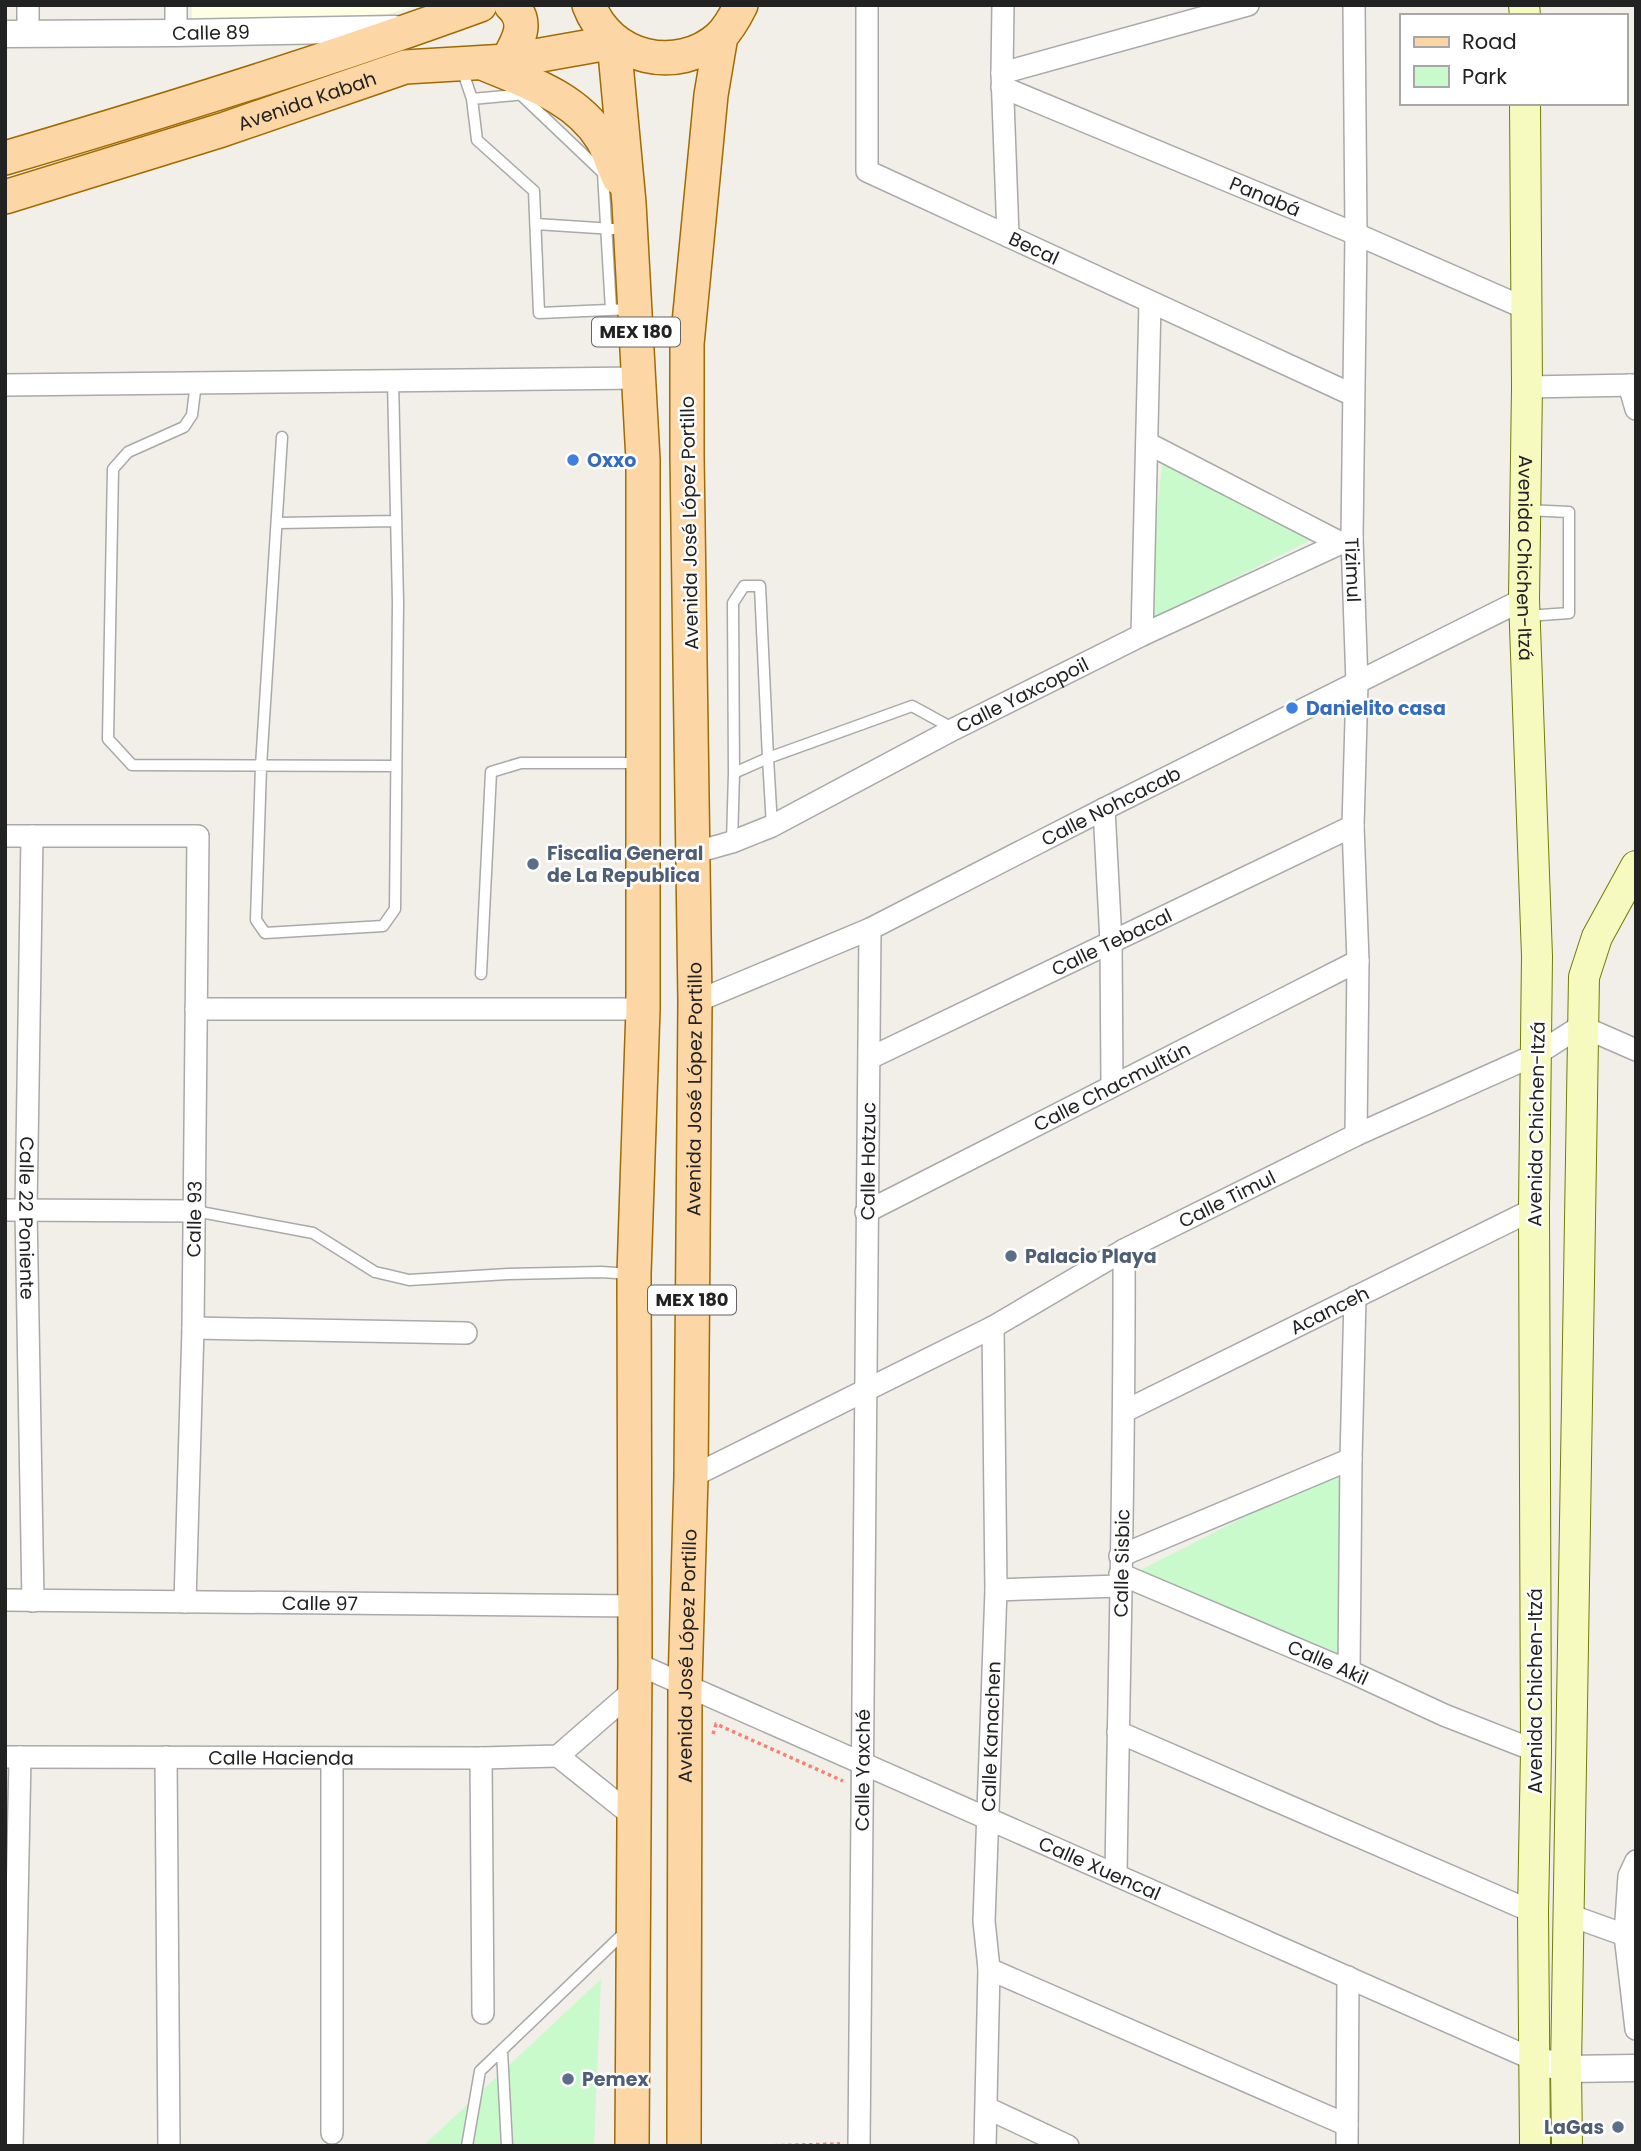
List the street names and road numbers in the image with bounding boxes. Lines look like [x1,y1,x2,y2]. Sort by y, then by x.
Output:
street label: Calle 89 [172,19,250,47]
street label: Avenida Kabah [234,65,380,138]
street label: Panabá [1225,170,1305,224]
street label: Becal [1004,225,1063,272]
road number: MEX 180 [592,318,680,346]
street label: Avenida José López Portillo [674,396,705,650]
street label: Avenida Chichen-Itzá [1510,455,1539,661]
street label: Tizimul [1338,537,1367,603]
street label: Calle Yaxcopoil [951,651,1093,740]
street label: Calle Nohcacab [1037,760,1186,853]
street label: Calle Tebacal [1047,902,1177,983]
street label: Avenida José López Portillo [680,962,709,1216]
street label: Avenida Chichen-Itzá [1521,1021,1552,1227]
street label: Calle Chacmultún [1029,1036,1195,1138]
street label: Calle Hotzuc [854,1102,882,1220]
street label: Calle 22 Poniente [12,1136,41,1300]
street label: Calle Timul [1174,1164,1280,1235]
street label: Calle 93 [180,1180,209,1258]
street label: Acanceh [1286,1280,1374,1341]
road number: MEX 180 [648,1286,736,1315]
street label: Calle Sisbic [1108,1509,1136,1618]
street label: Avenida José López Portillo [672,1529,703,1783]
street label: Avenida Chichen-Itzá [1522,1588,1549,1794]
street label: Calle 97 [282,1590,358,1617]
street label: Calle Akil [1283,1633,1373,1692]
street label: Calle Kanachen [975,1661,1007,1812]
street label: Calle Yaxché [849,1709,877,1831]
street label: Calle Hacienda [208,1744,354,1772]
street label: Calle Xuencal [1034,1830,1165,1907]

